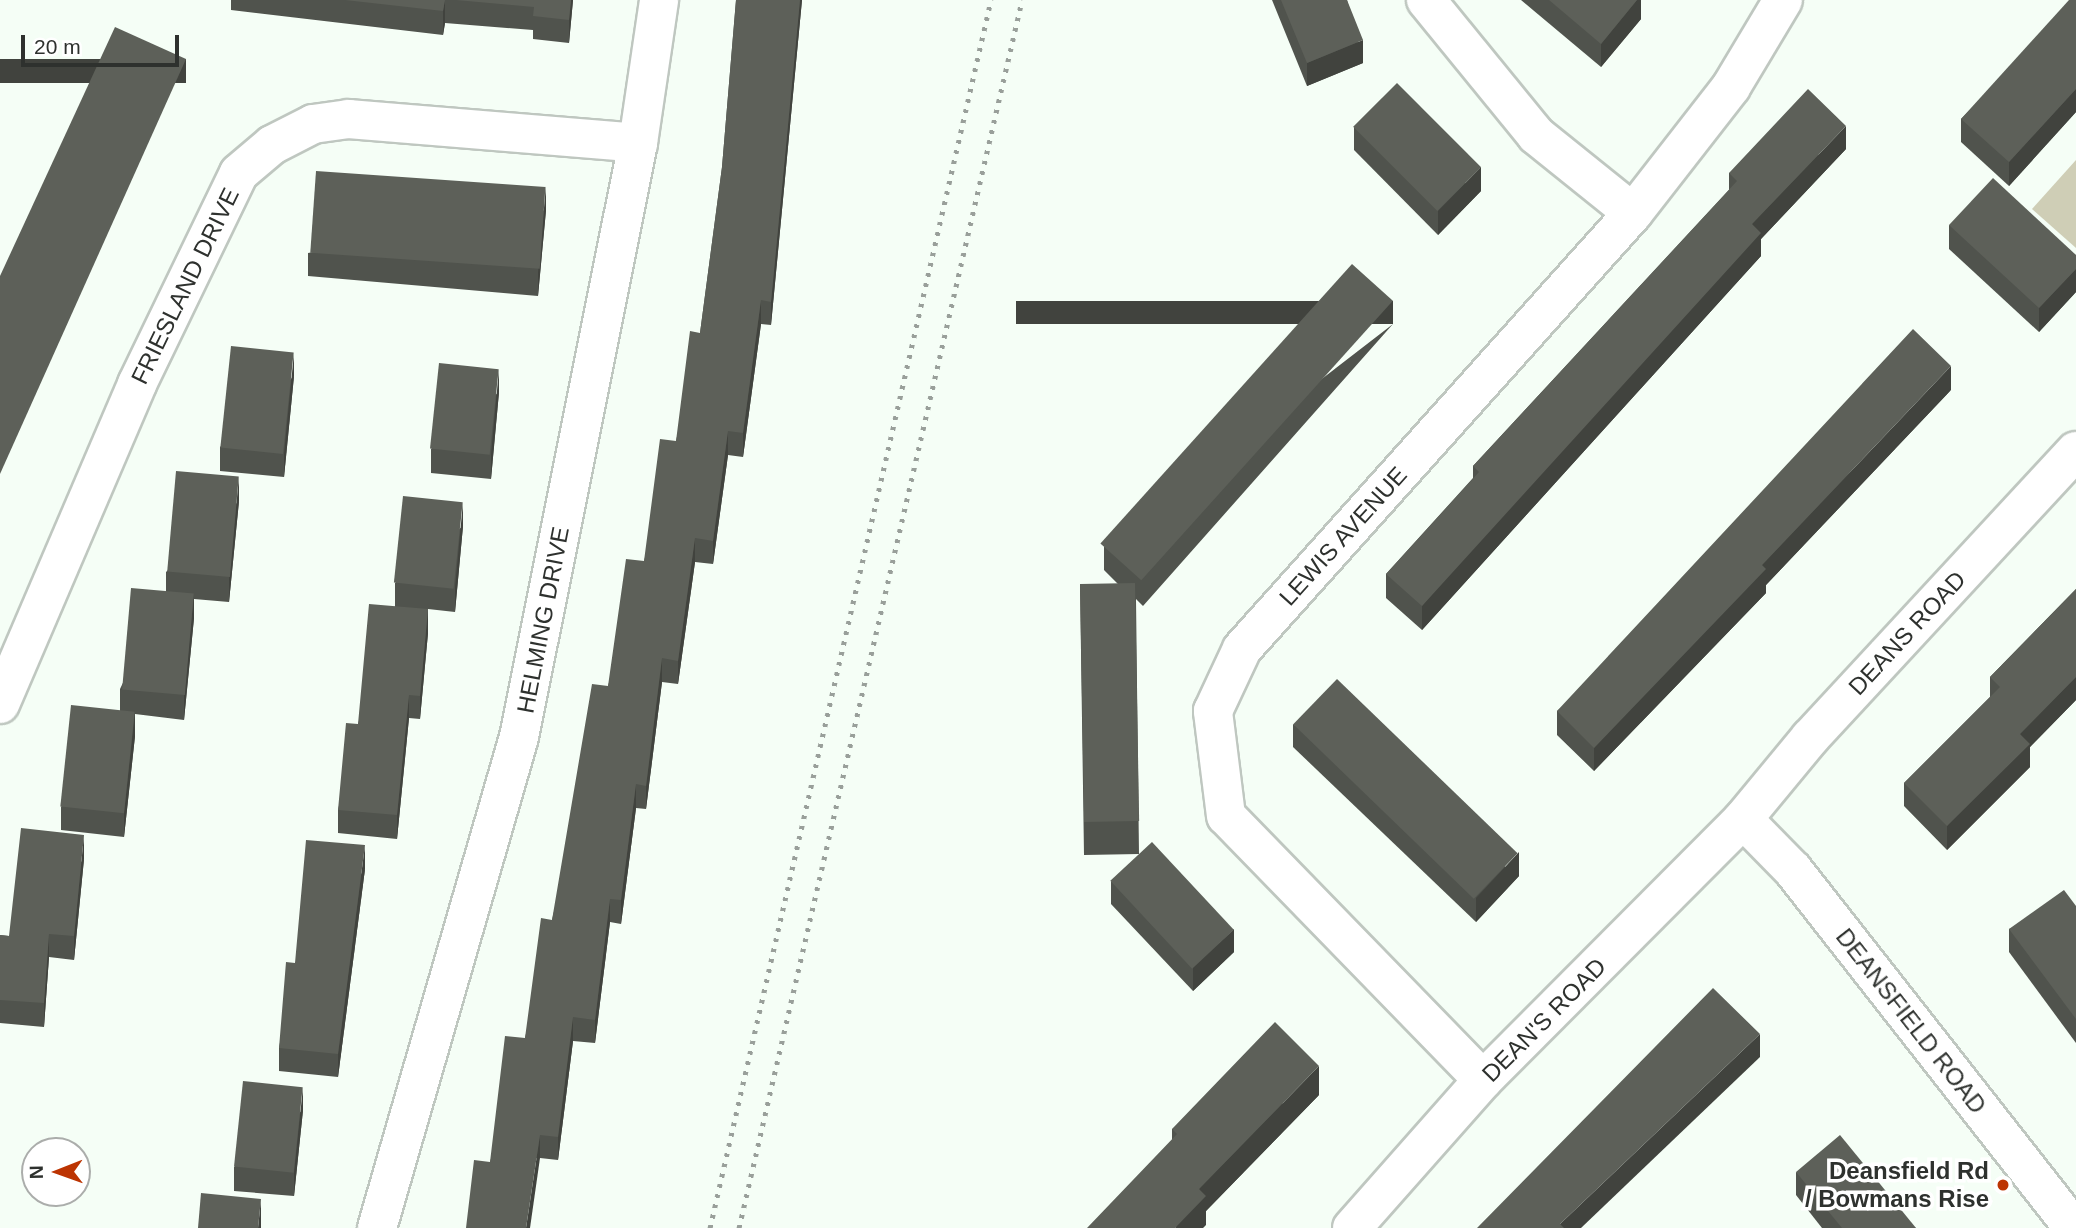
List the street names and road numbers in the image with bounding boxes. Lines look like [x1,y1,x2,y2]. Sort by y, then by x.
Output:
street label: FRIESLAND DRIVE [125,183,245,389]
street label: LEWIS AVENUE [1273,460,1413,612]
street label: HELMING DRIVE [511,524,575,716]
street label: DEANS ROAD [1842,565,1972,701]
street label: DEANSFIELD ROAD [1830,923,1992,1119]
street label: DEAN'S ROAD [1476,952,1612,1088]

